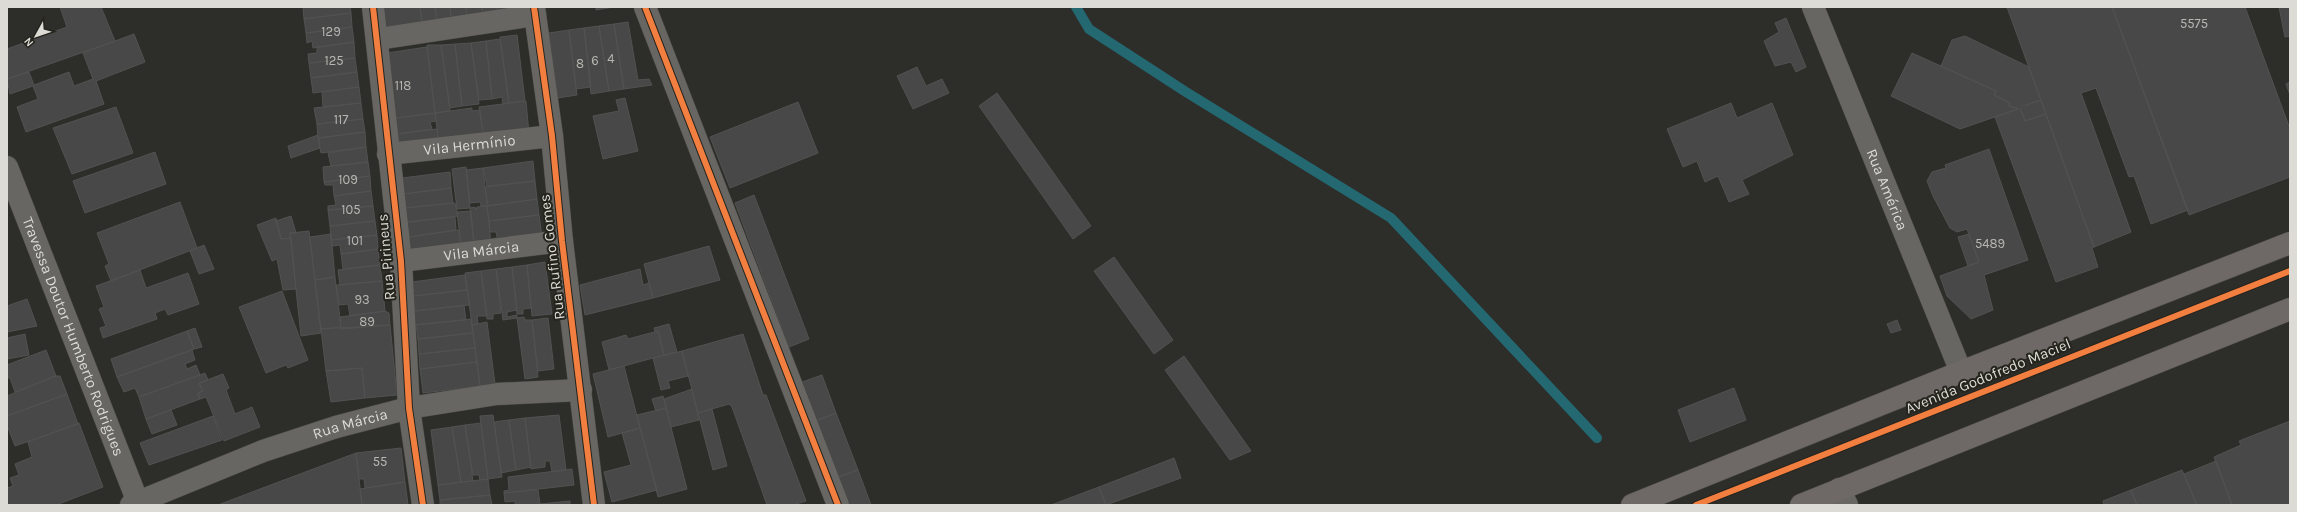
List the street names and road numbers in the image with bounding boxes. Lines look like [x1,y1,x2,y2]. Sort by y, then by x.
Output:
street label: Vila Hermínio [423,131,516,159]
street label: Rua América [1862,146,1912,233]
street label: Rua Rufino Gomes [535,193,569,321]
street label: Rua Pirineus [373,213,399,301]
street label: Travessa Doutor Humberto Rodrigues [18,214,128,459]
street label: Vila Márcia [443,237,520,265]
street label: Avenida Godofredo Maciel [1903,335,2073,417]
street label: Rua Márcia [310,405,390,443]

